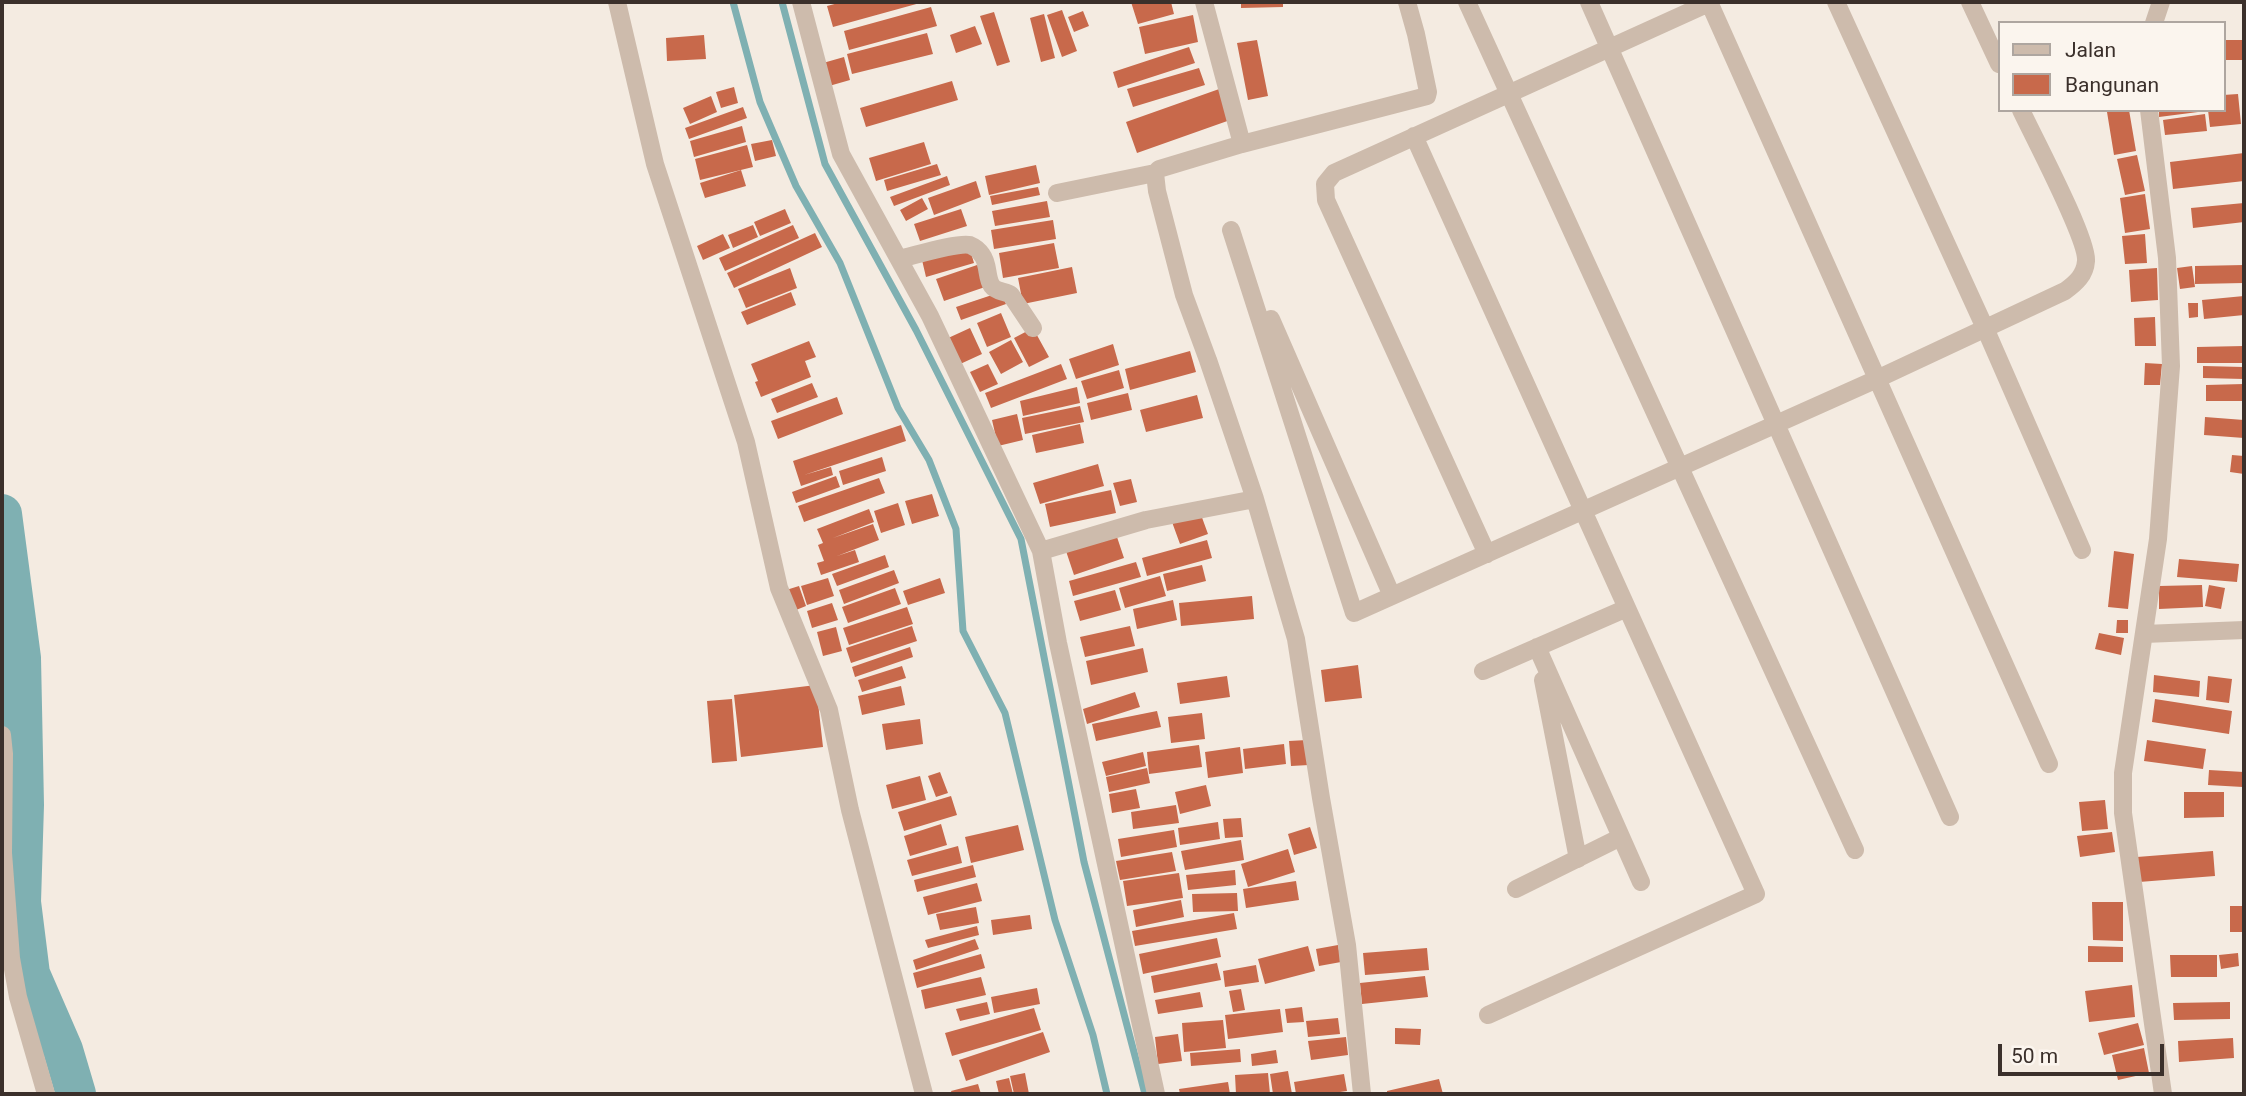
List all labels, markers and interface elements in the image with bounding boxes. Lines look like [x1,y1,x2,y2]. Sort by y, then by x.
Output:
legend [1997,21,2225,112]
text: Jalan [2065,38,2116,62]
text: Bangunan [2065,73,2159,97]
scale bar [2001,1030,2167,1074]
text: 50 m [2011,1044,2058,1068]

